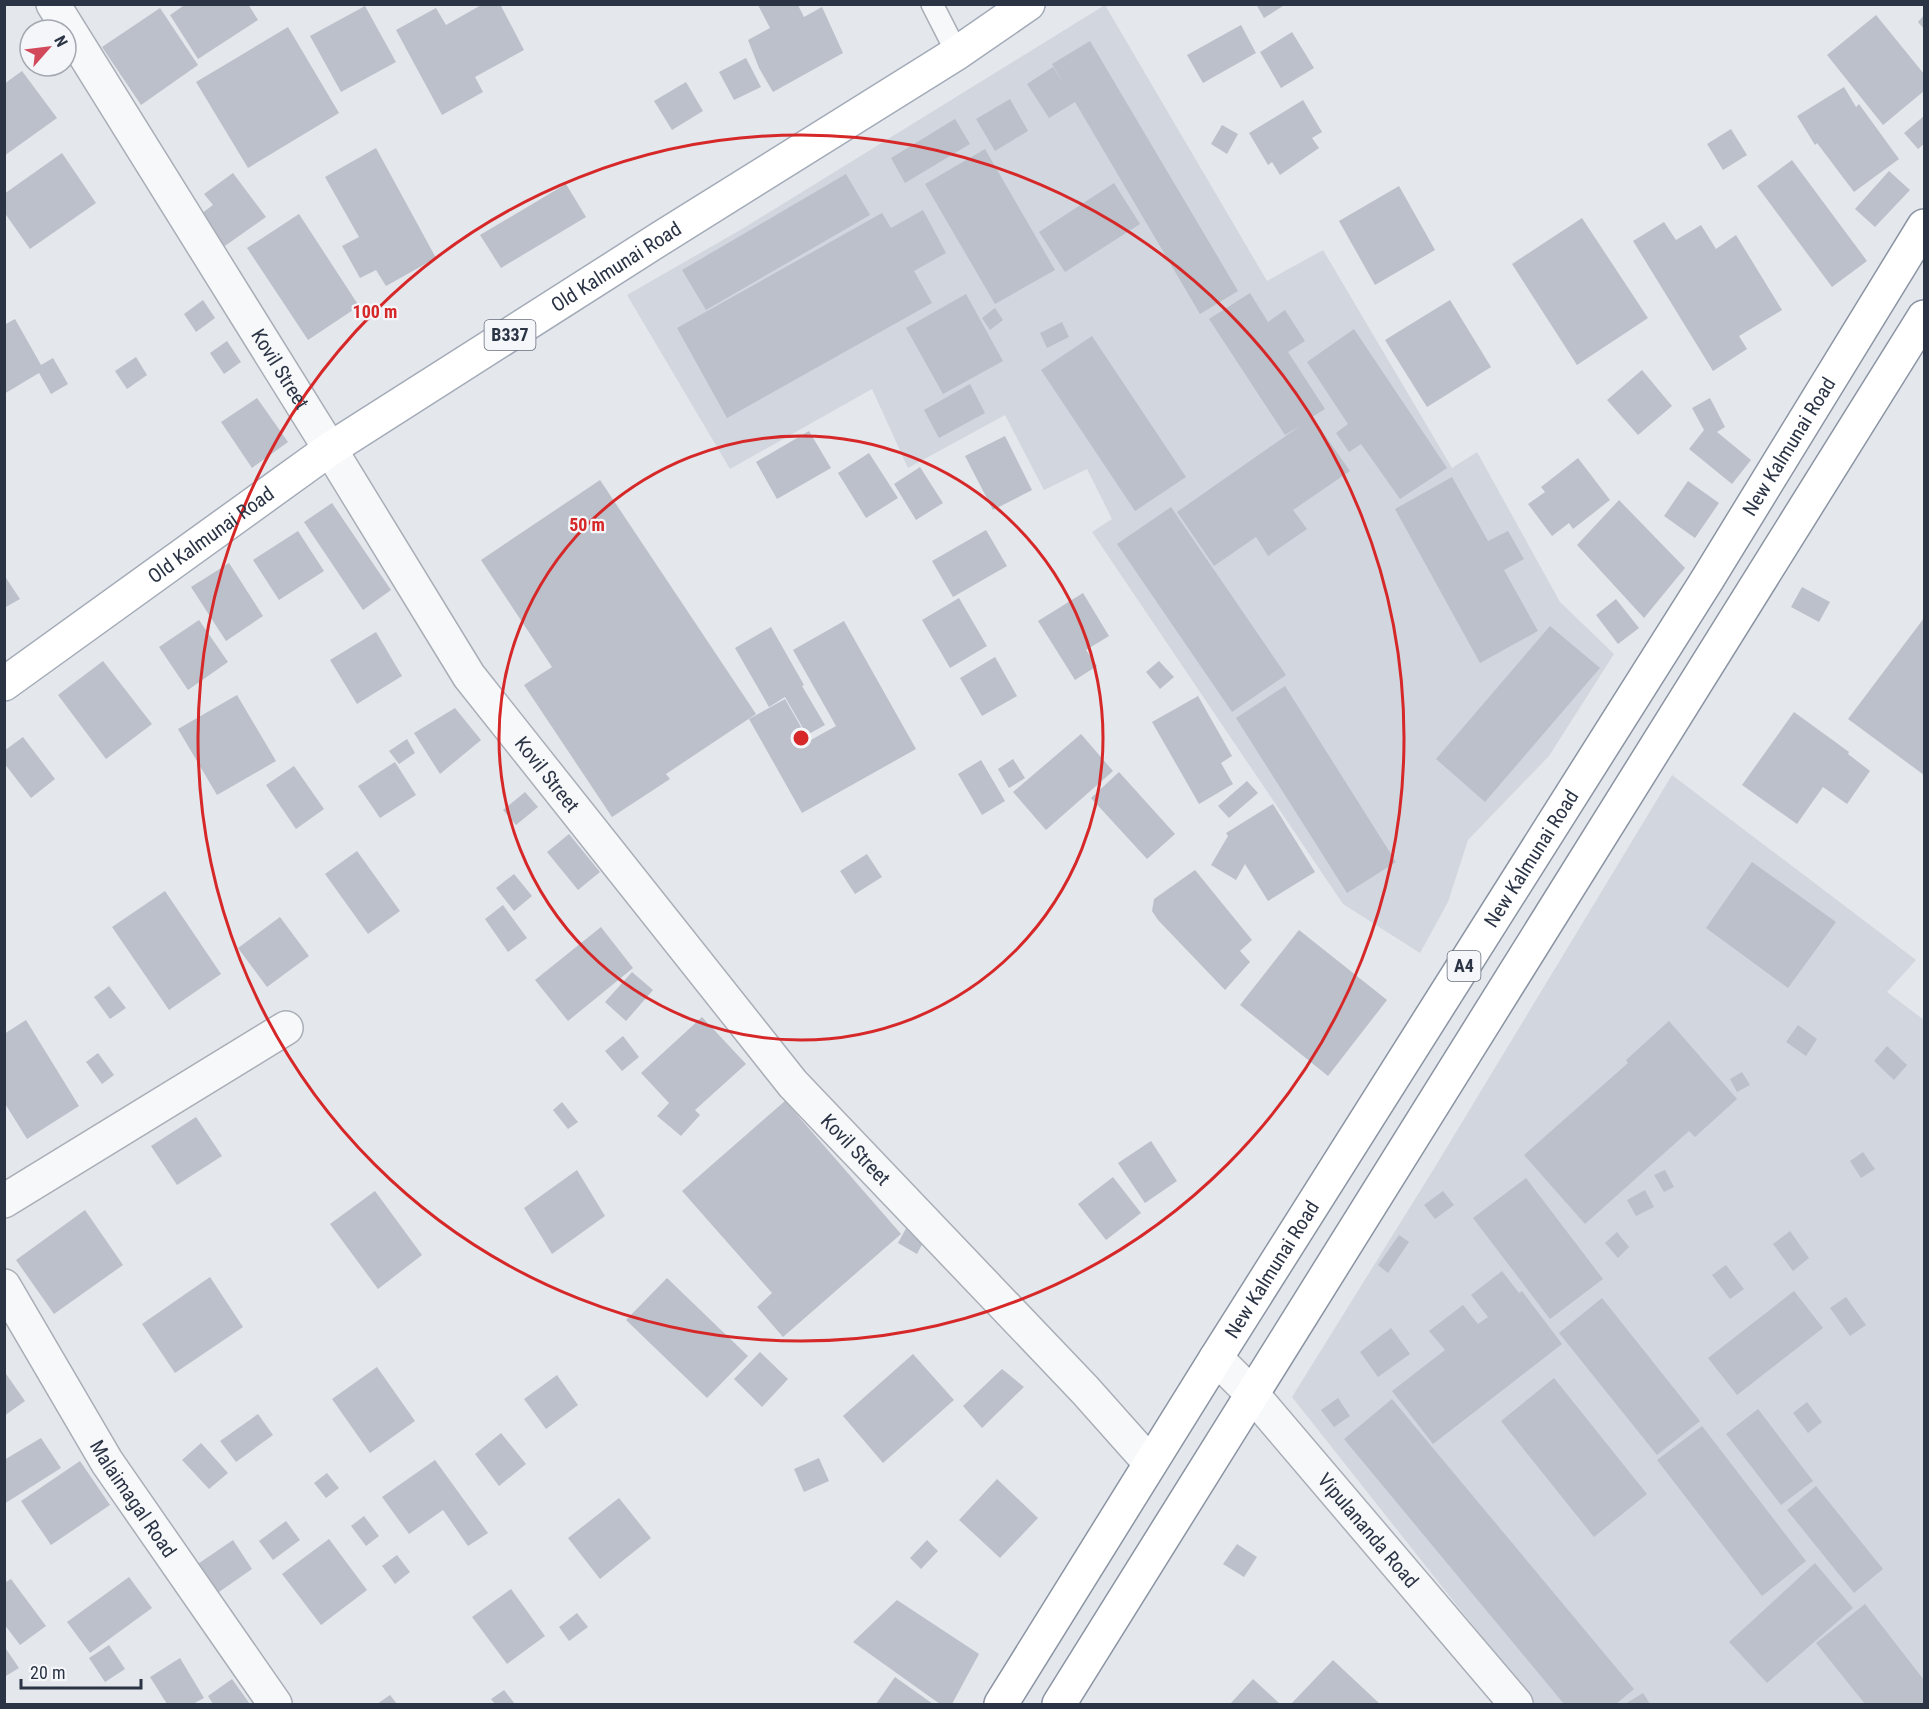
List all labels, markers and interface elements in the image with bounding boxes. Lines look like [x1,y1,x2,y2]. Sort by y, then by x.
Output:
north arrow [18,18,78,78]
text: N [50,32,71,50]
street label: Old Kalmunai Road [546,216,686,317]
text: 100 m [353,301,397,322]
road number: B337 [484,320,536,350]
street label: Kovil Street [246,325,314,414]
street label: New Kalmunai Road [1737,373,1840,520]
street label: Old Kalmunai Road [143,481,279,588]
text: 50 m [569,514,605,535]
centre of rings [791,728,811,748]
street label: Kovil Street [510,732,585,817]
street label: New Kalmunai Road [1479,785,1584,932]
road number: A4 [1448,951,1480,981]
street label: Kovil Street [816,1109,895,1190]
street label: New Kalmunai Road [1220,1196,1324,1343]
street label: Malaimagal Road [85,1436,182,1562]
street label: Vipulananda Road [1313,1468,1424,1592]
scale bar [21,1652,141,1690]
text: 20 m [30,1662,65,1683]

